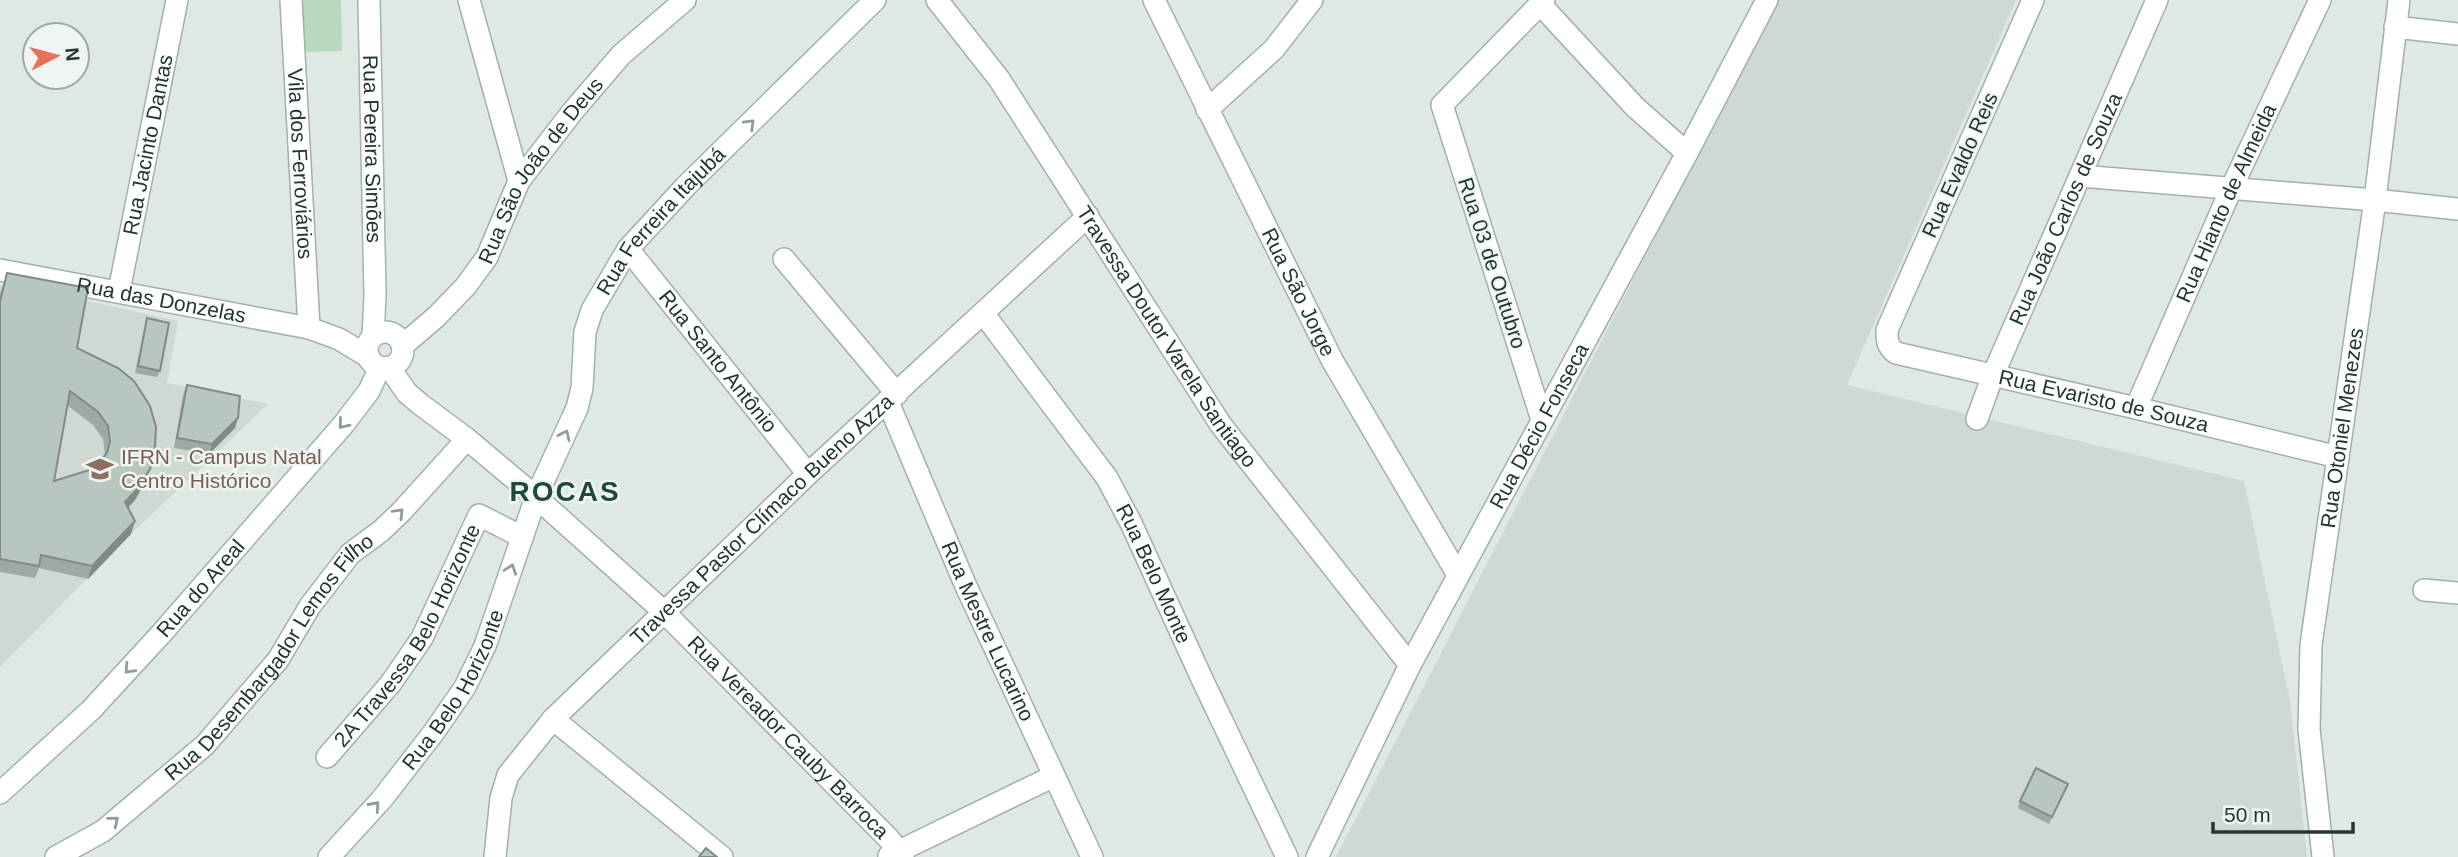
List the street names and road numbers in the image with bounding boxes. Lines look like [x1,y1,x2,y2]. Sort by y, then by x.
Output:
street label: Rua Jacinto Dantas [118,53,177,237]
street label: Rua Pereira Simões [359,55,386,243]
street label: Vila dos Ferroviários [284,68,317,260]
street label: Rua São João de Deus [474,73,607,267]
street label: Rua Evaldo Reis [1917,89,2002,241]
street label: Rua João Carlos de Souza [2004,89,2126,328]
street label: Rua Hianto de Almeida [2171,100,2281,305]
street label: Rua Ferreira Itajubá [592,142,730,299]
street label: Rua 03 de Outubro [1454,174,1531,351]
street label: Travessa Doutor Varela Santiago [1073,202,1262,472]
street label: Rua São Jorge [1258,224,1340,360]
street label: Rua das Donzelas [75,273,248,327]
street label: Rua Santo Antônio [655,286,782,437]
street label: Rua Otoniel Menezes [2316,326,2367,530]
street label: Rua Décio Fonseca [1485,339,1593,512]
street label: Rua Evaristo de Souza [1997,365,2211,436]
street label: Travessa Pastor Clímaco Bueno Azza [626,389,898,649]
street label: Rua Belo Monte [1112,500,1196,647]
street label: 2A Travessa Belo Horizonte [329,520,484,751]
street label: Rua Desembargador Lemos Filho [160,529,378,785]
street label: Rua do Areal [152,535,249,641]
street label: Rua Mestre Lucarino [937,538,1039,725]
street label: Rua Belo Horizonte [397,607,508,774]
street label: Rua Vereador Cauby Barroca [683,631,894,843]

